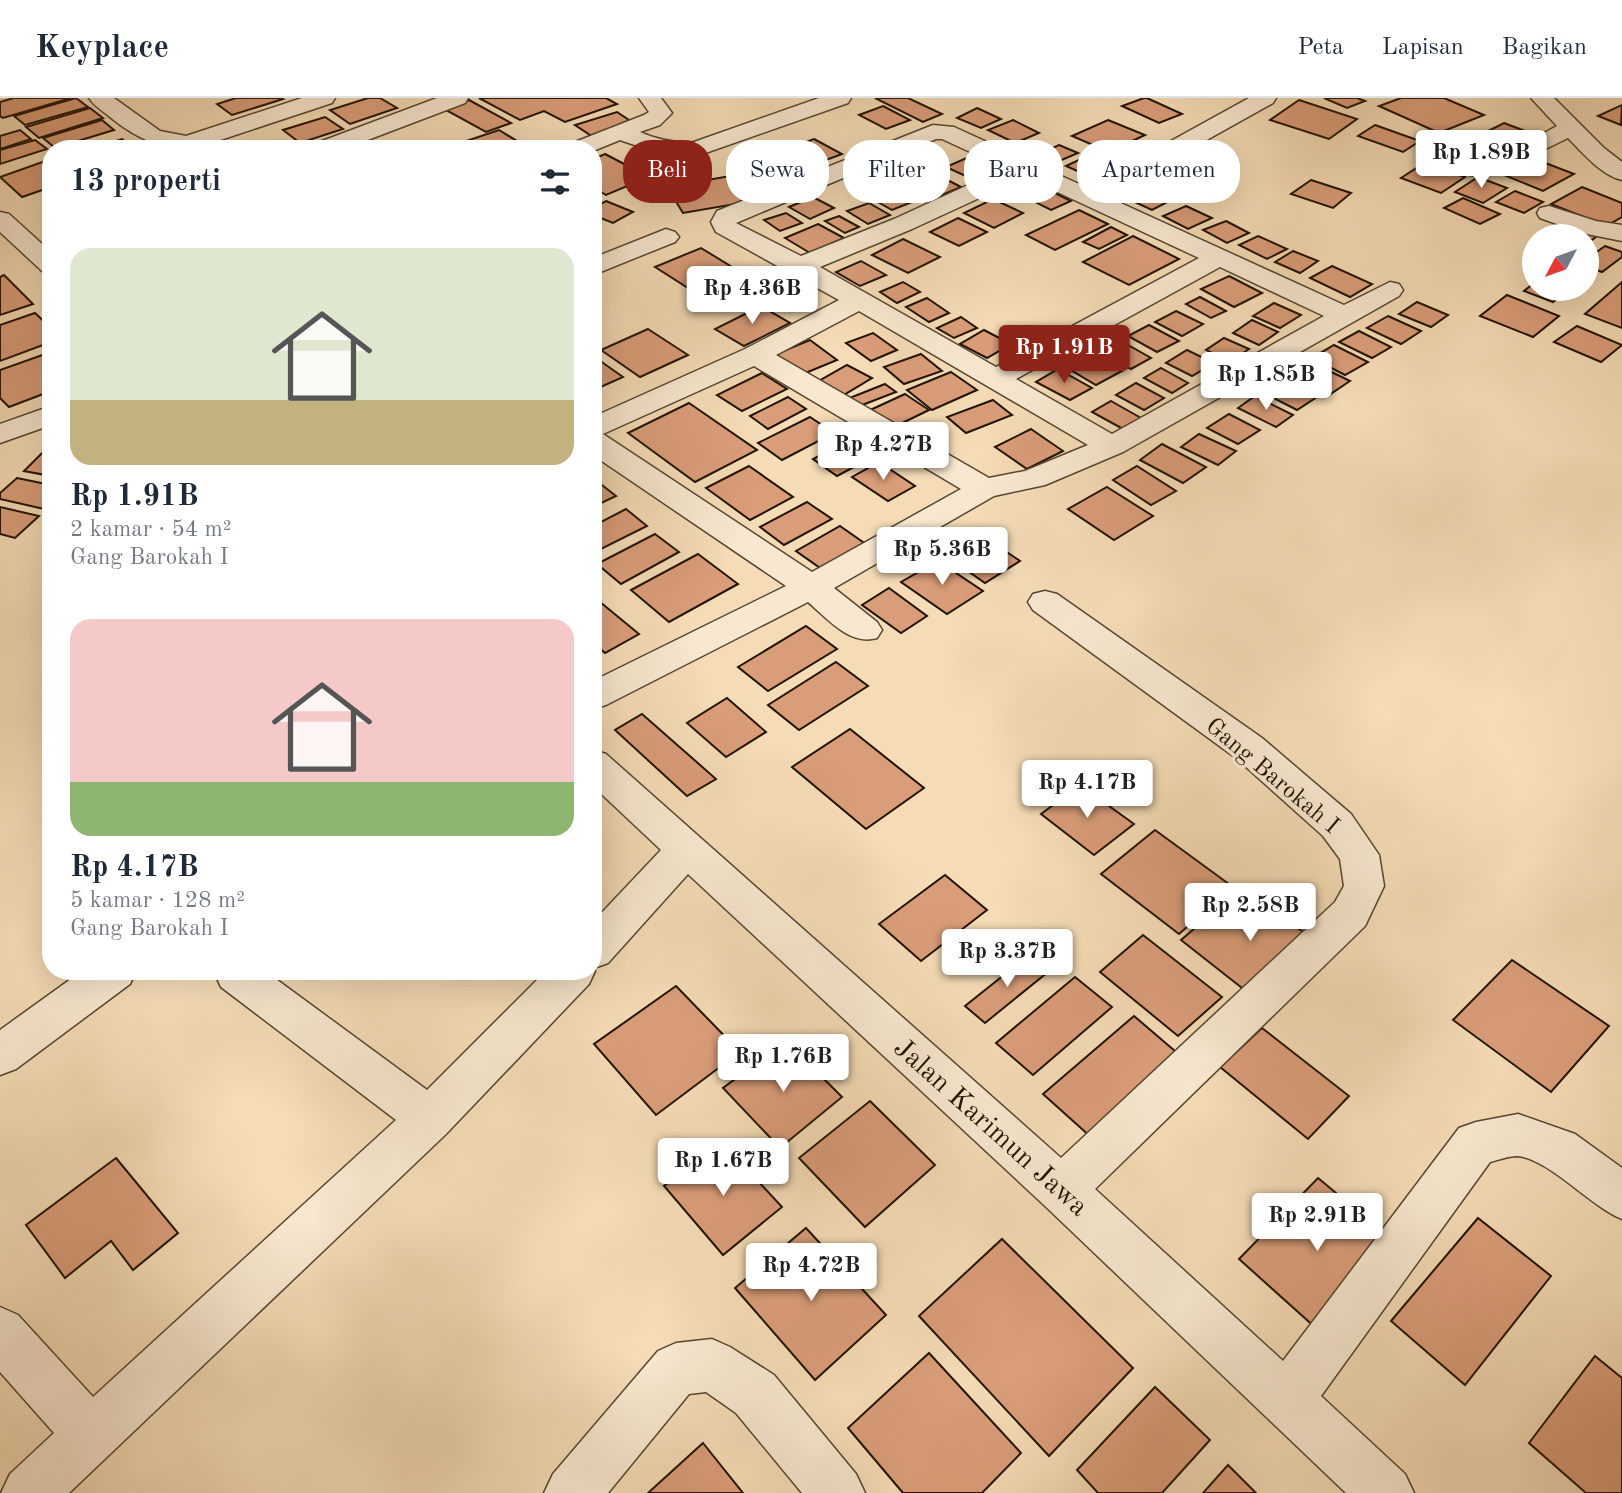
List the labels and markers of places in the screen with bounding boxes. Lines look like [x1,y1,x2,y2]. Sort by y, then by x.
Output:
pin: Rp 1.89B [1409,130,1553,190]
pin: Rp 4.36B [680,266,824,326]
pin: Rp 1.91B [992,326,1136,385]
pin: Rp 1.85B [1194,352,1338,412]
pin: Rp 4.27B [811,422,955,482]
pin: Rp 5.36B [870,528,1014,587]
pin: Rp 4.17B [1015,760,1159,820]
pin: Rp 2.58B [1178,884,1322,943]
pin: Rp 3.37B [935,930,1079,989]
pin: Rp 1.76B [711,1034,855,1094]
pin: Rp 1.67B [651,1138,795,1198]
pin: Rp 2.91B [1245,1194,1389,1253]
pin: Rp 4.72B [739,1244,883,1303]

